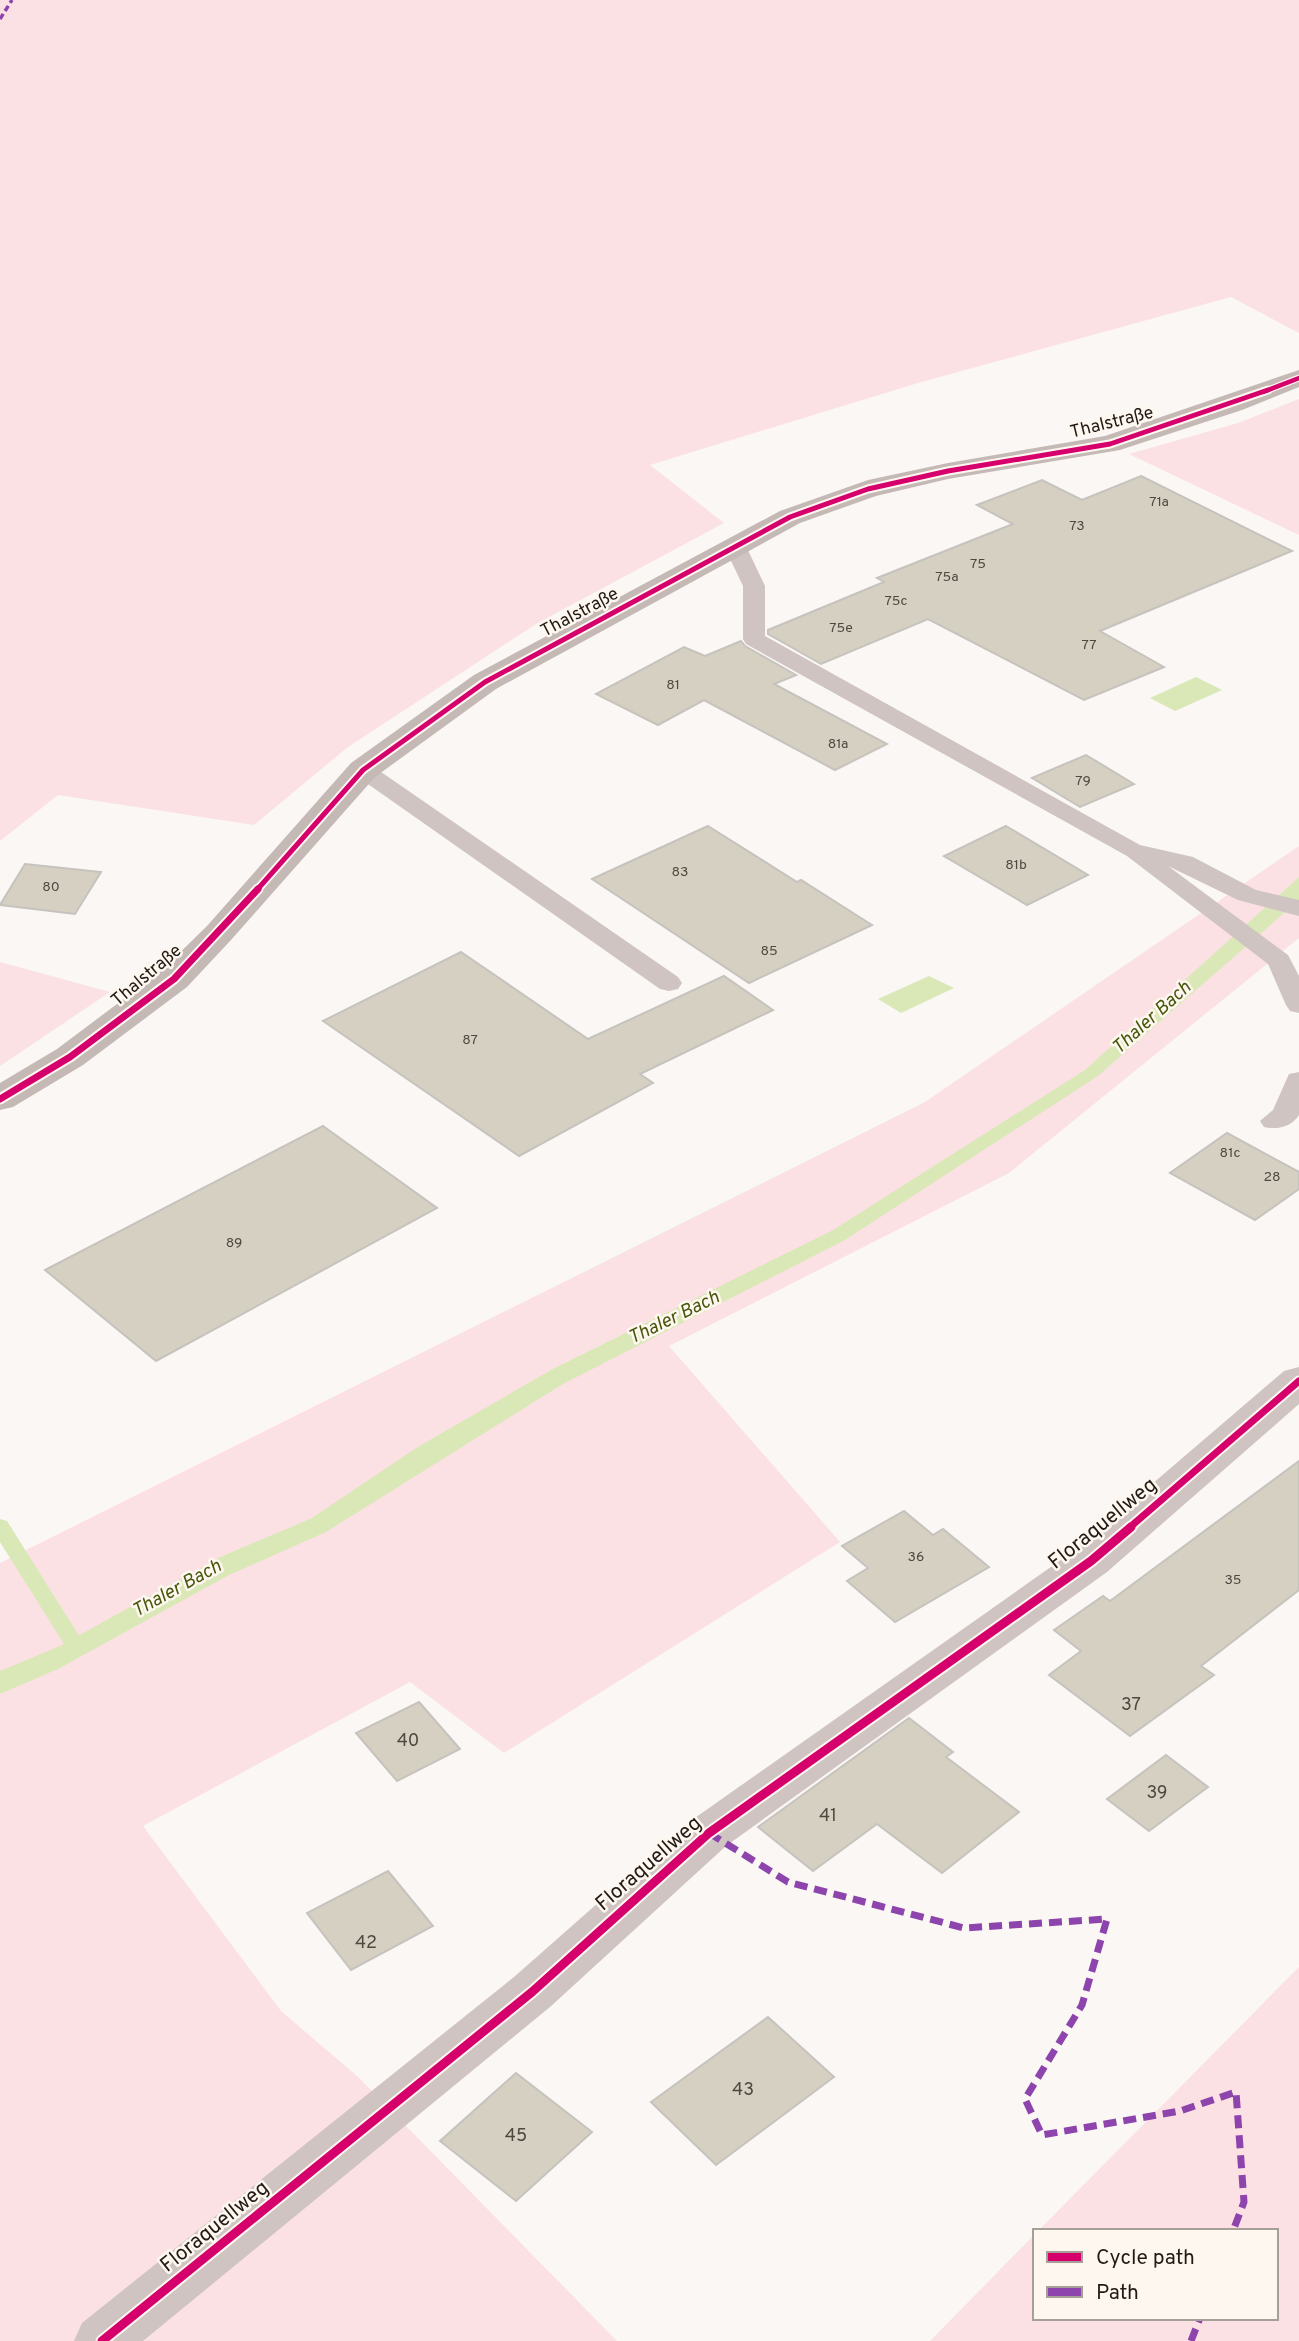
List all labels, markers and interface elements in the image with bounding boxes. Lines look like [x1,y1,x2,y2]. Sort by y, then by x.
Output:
street label: Thalstraße [1068,402,1156,444]
house number: 71a [1149,494,1169,511]
house number: 73 [1069,518,1085,535]
house number: 75 [970,556,986,573]
house number: 75a [935,569,959,586]
street label: Thalstraße [537,583,623,643]
house number: 75c [884,593,908,610]
house number: 75e [829,620,853,637]
house number: 77 [1081,637,1097,654]
house number: 81 [666,677,680,694]
house number: 81a [828,736,848,753]
house number: 79 [1075,773,1091,790]
house number: 81b [1005,857,1027,874]
house number: 83 [672,864,688,881]
house number: 80 [42,879,60,896]
street label: Thalstraße [107,940,187,1012]
house number: 85 [760,943,778,960]
water label: Thaler Bach [1107,976,1197,1060]
house number: 87 [462,1032,478,1049]
house number: 81c [1220,1145,1240,1162]
house number: 28 [1263,1169,1281,1186]
house number: 89 [226,1235,242,1252]
water label: Thaler Bach [625,1285,724,1350]
street label: Floraquellweg [1043,1472,1163,1576]
house number: 36 [908,1549,924,1566]
water label: Thaler Bach [128,1554,226,1623]
house number: 35 [1224,1572,1242,1589]
house number: 37 [1121,1694,1141,1717]
house number: 40 [397,1730,419,1753]
house number: 39 [1146,1782,1168,1805]
house number: 41 [819,1805,837,1828]
street label: Floraquellweg [590,1810,708,1918]
house number: 42 [355,1932,377,1955]
house number: 43 [732,2079,754,2102]
house number: 45 [505,2125,527,2148]
street label: Floraquellweg [155,2175,275,2279]
legend [1033,2229,1278,2320]
text: Cycle path [1096,2245,1195,2272]
text: Path [1096,2280,1139,2307]

